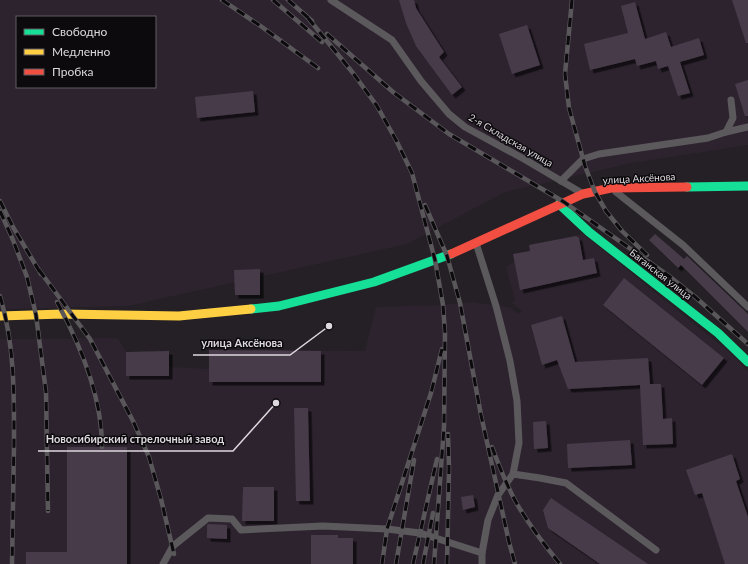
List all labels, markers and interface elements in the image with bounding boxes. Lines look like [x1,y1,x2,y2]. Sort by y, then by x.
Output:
legend [16,16,156,88]
text: Свободно [52,24,108,39]
text: Медленно [52,44,111,59]
text: Пробка [52,64,93,79]
street label: 2-я Складская улица [467,111,555,169]
street label: улица Аксёнова [602,170,676,186]
street label: Баганская улица [628,246,694,302]
callout: улица Аксёнова [193,332,290,355]
text: улица Аксёнова [201,336,283,349]
callout: Новосибирский стрелочный завод [38,428,233,451]
text: Новосибирский стрелочный завод [46,432,224,445]

